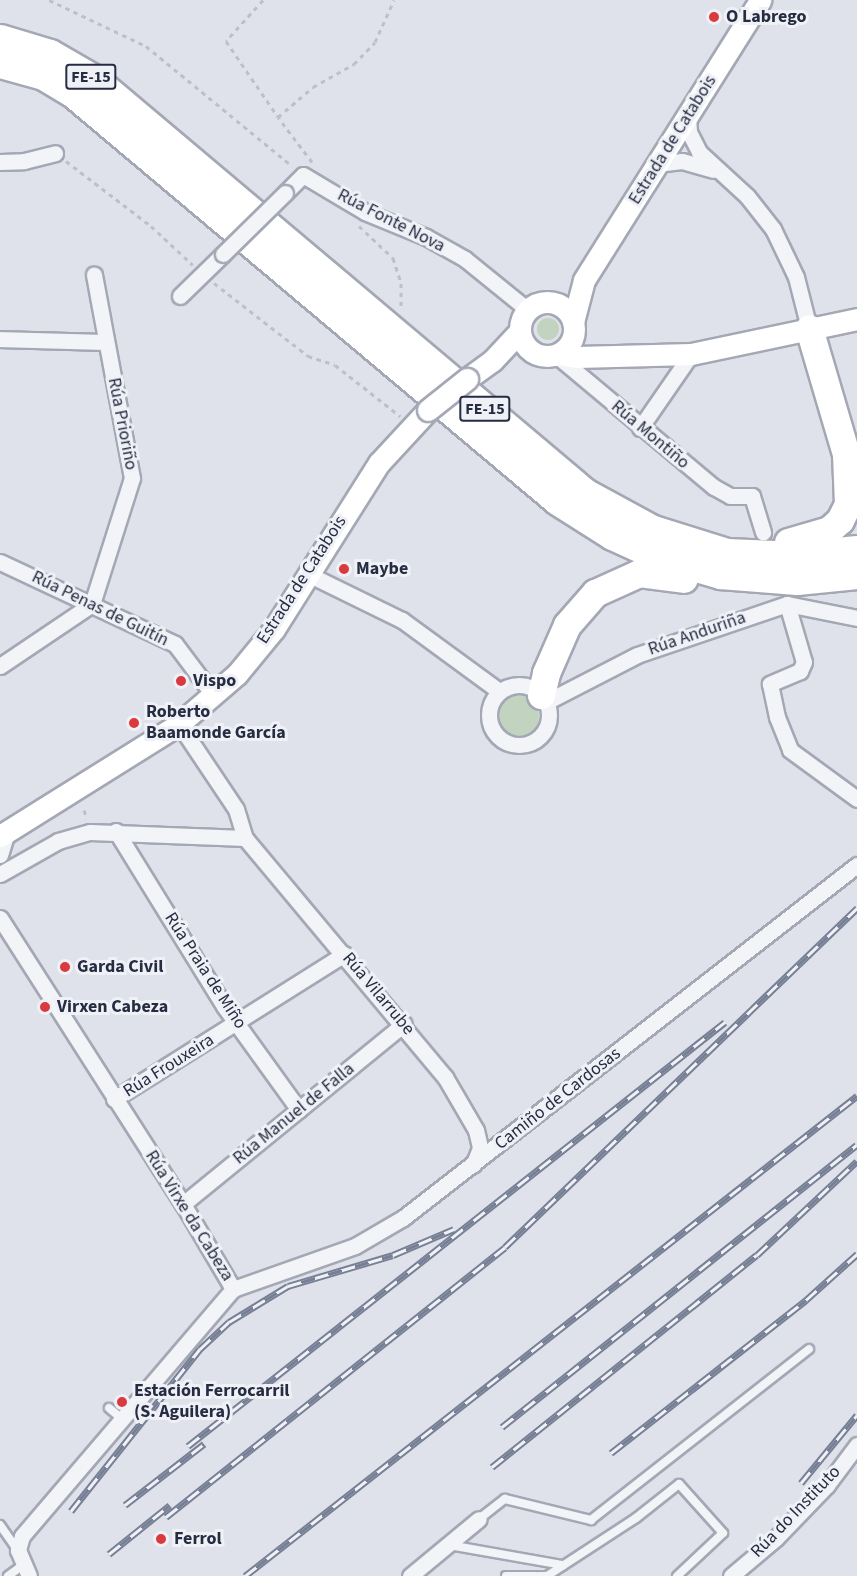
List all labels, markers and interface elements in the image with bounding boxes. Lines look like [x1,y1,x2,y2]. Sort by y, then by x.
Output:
place label: O Labrego [726,6,806,28]
marker: O Labrego [707,10,721,24]
road number: FE-15 [64,64,118,90]
street label: Estrada de Catabois [625,71,721,209]
street label: Rúa Fonte Nova [334,185,448,257]
street label: Rúa Prioriño [102,376,142,472]
road number: FE-15 [458,396,512,422]
street label: Rúa Montiño [606,396,694,474]
street label: Estrada de Catabois [253,512,351,648]
place label: Maybe [356,558,408,580]
marker: Maybe [337,562,351,576]
street label: Rúa Penas de Guitín [28,566,172,652]
street label: Rúa Anduriña [645,607,749,661]
place label: Vispo [193,670,236,692]
marker: Vispo [174,674,188,688]
place label: Roberto Baamonde García [146,702,286,744]
marker: Roberto Baamonde García [127,716,141,730]
street label: Rúa Praia de Miño [159,909,251,1033]
street label: Rúa Vilarrube [337,948,419,1040]
place label: Garda Civil [77,956,163,978]
marker: Garda Civil [58,960,72,974]
place label: Virxen Cabeza [57,996,168,1018]
marker: Virxen Cabeza [38,1000,52,1014]
street label: Rúa Frouxeira [120,1030,218,1102]
street label: Camiño de Cardosas [491,1043,625,1155]
street label: Rúa Manuel de Falla [229,1058,359,1170]
street label: Rúa Virxe da Cabeza [140,1147,238,1285]
place label: Estación Ferrocarril (S. Aguilera) [134,1381,290,1424]
marker: Estación Ferrocarril (S. Aguilera) [115,1395,129,1409]
street label: Rúa do Instituto [747,1461,845,1563]
place label: Ferrol [174,1528,222,1550]
marker: Ferrol [152,1530,170,1548]

